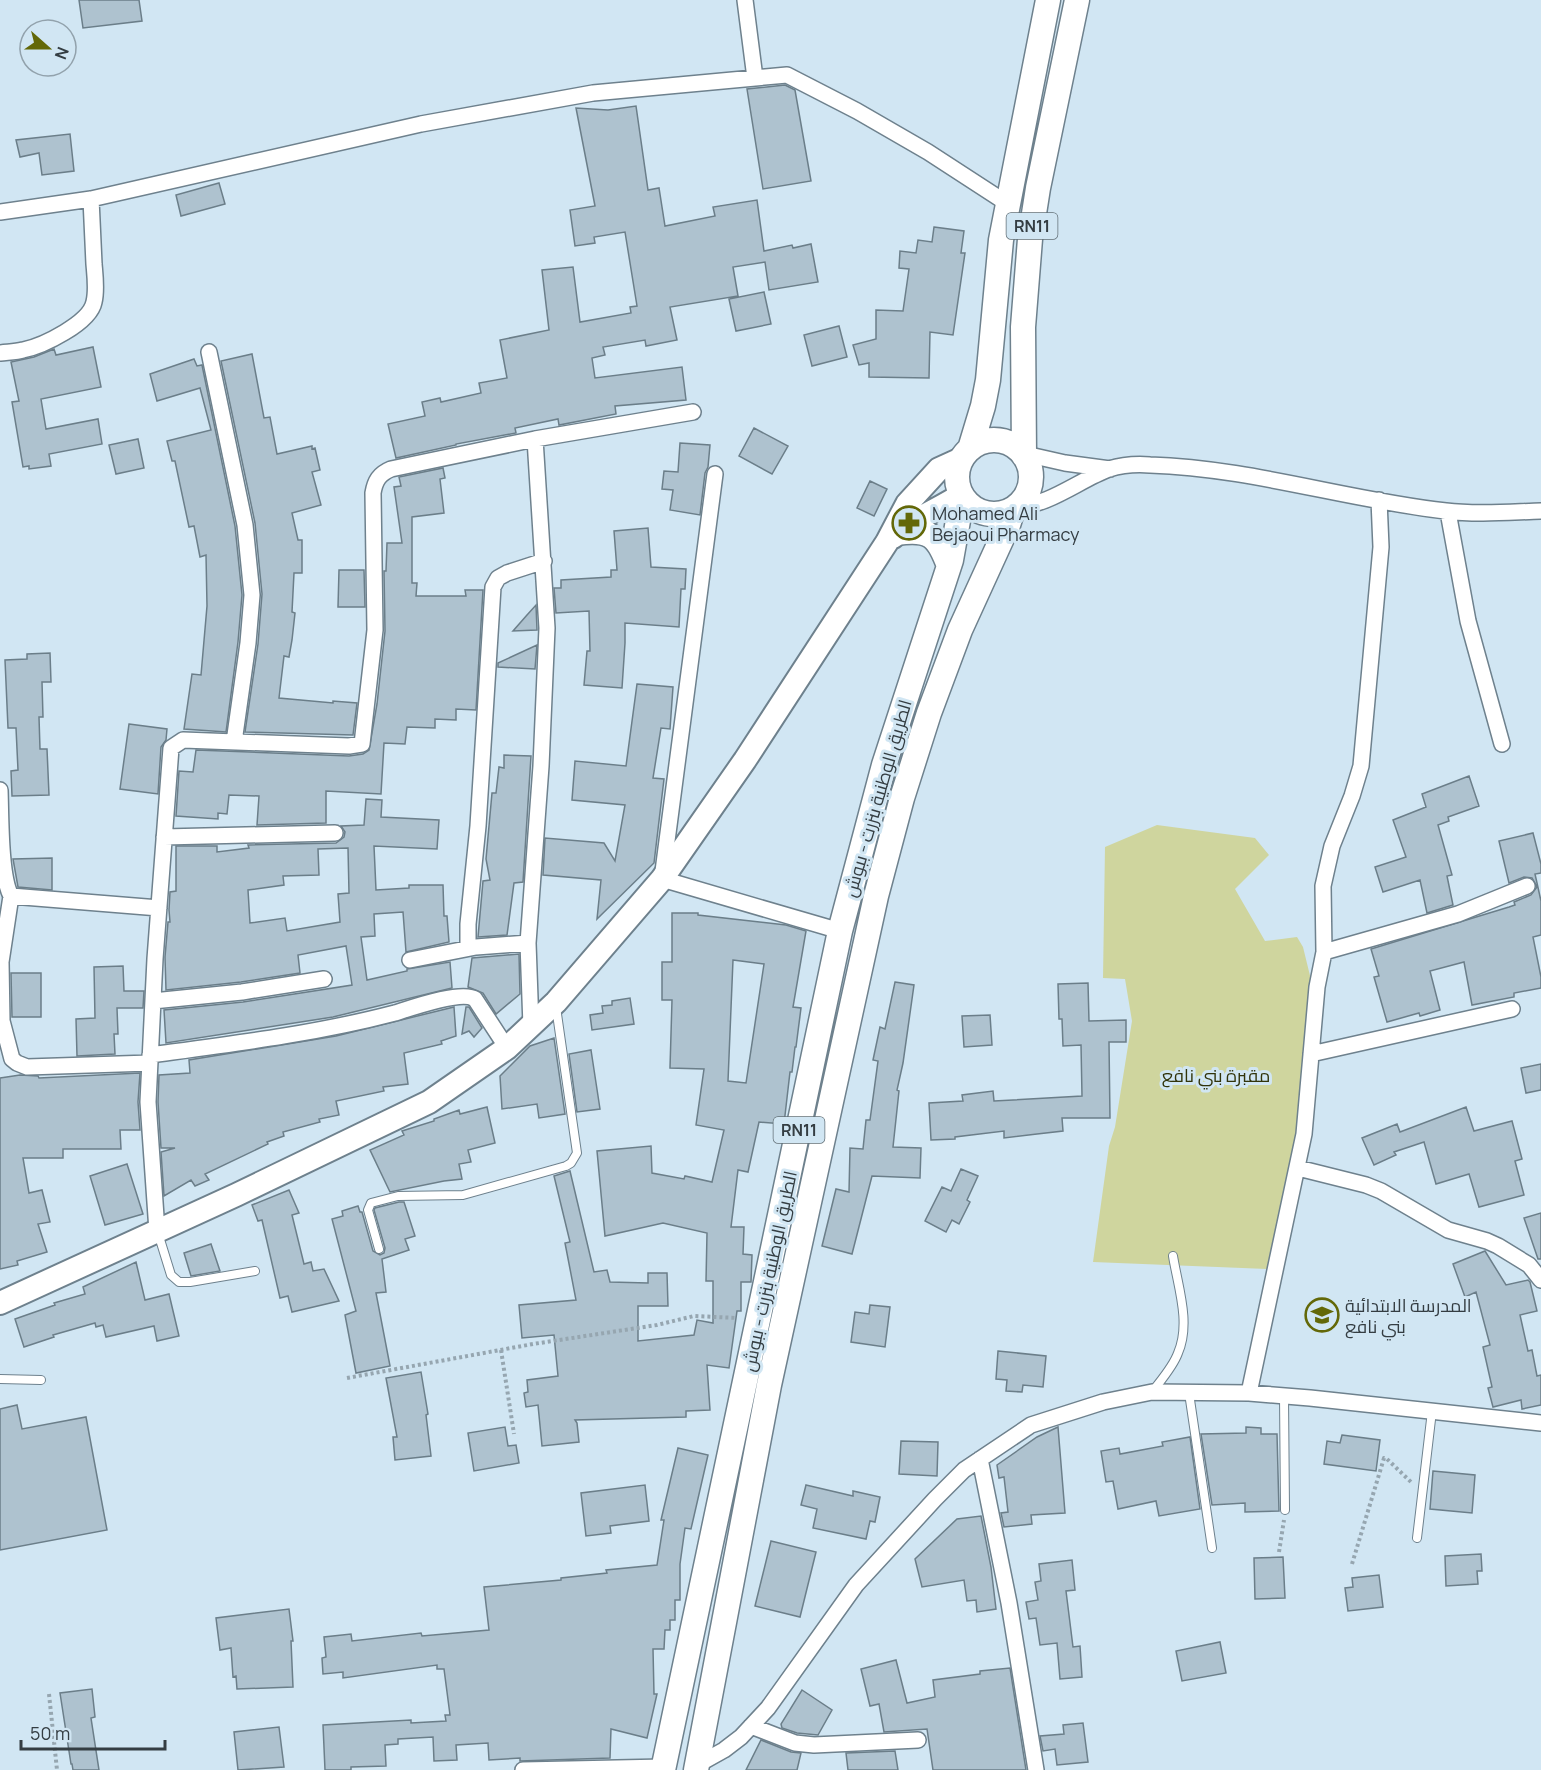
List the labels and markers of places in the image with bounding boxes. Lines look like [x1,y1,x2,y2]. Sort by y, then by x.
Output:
place label: Mohamed Ali Bejaoui Pharmacy [932,501,1080,546]
pharmacy icon: Mohamed Ali Bejaoui Pharmacy [891,505,927,541]
place label: المدرسة الابتدائية بني نافع [1345,1293,1472,1341]
school or university icon: المدرسة الابتدائية بني نافع [1304,1297,1340,1333]

